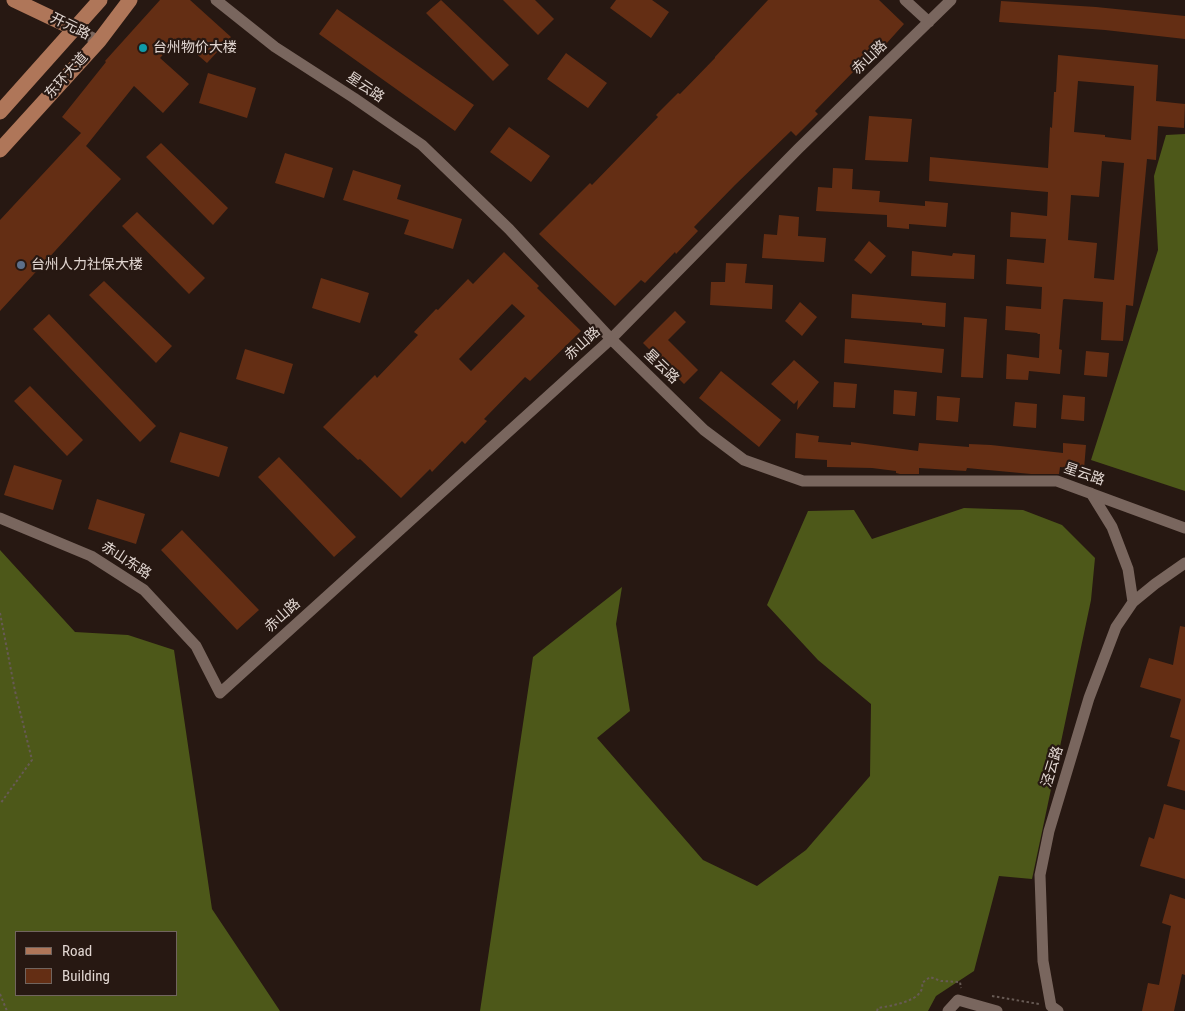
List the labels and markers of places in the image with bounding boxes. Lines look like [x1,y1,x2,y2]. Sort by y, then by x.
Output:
place label: 台州物价大楼 [153,40,237,56]
marker: 台州物价大楼 [137,42,149,54]
place label: 台州人力社保大楼 [31,257,143,273]
marker: 台州人力社保大楼 [15,259,27,271]

